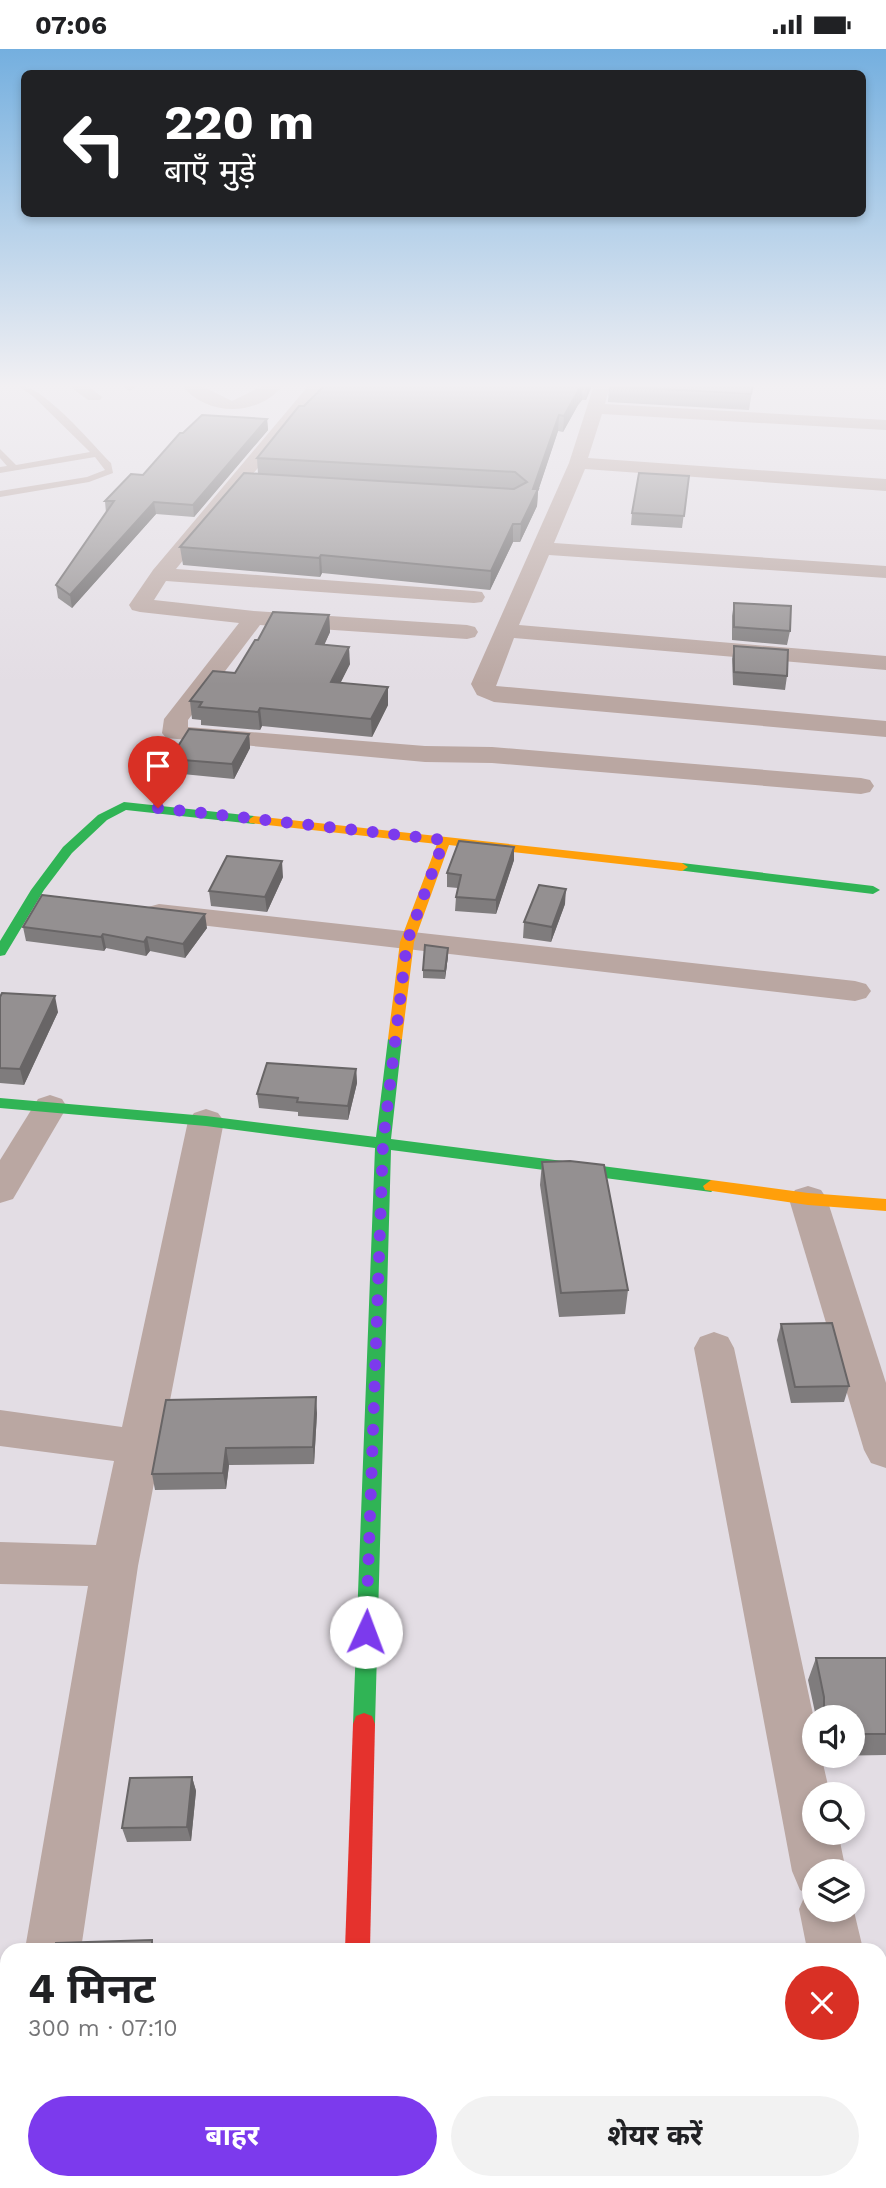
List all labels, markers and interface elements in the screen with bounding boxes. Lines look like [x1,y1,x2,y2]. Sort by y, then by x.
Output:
text: 07:06 [35,10,107,40]
text: 220 m [164,93,314,151]
icon: left [49,98,140,189]
text: बाएँ मुड़ें [164,152,255,190]
pin [128,736,188,808]
icon: arrive [139,747,177,785]
position arrow [329,1595,403,1669]
map controls [802,1705,865,1922]
button: sound [802,1705,865,1768]
button: search [802,1782,865,1845]
button: layers [802,1859,865,1922]
text: 4 मिनट [28,1964,155,2013]
button: close [785,1966,859,2040]
text: 300 m · 07:10 [28,2015,178,2042]
button: बाहर [28,2096,437,2176]
button: शेयर करें [451,2096,859,2176]

